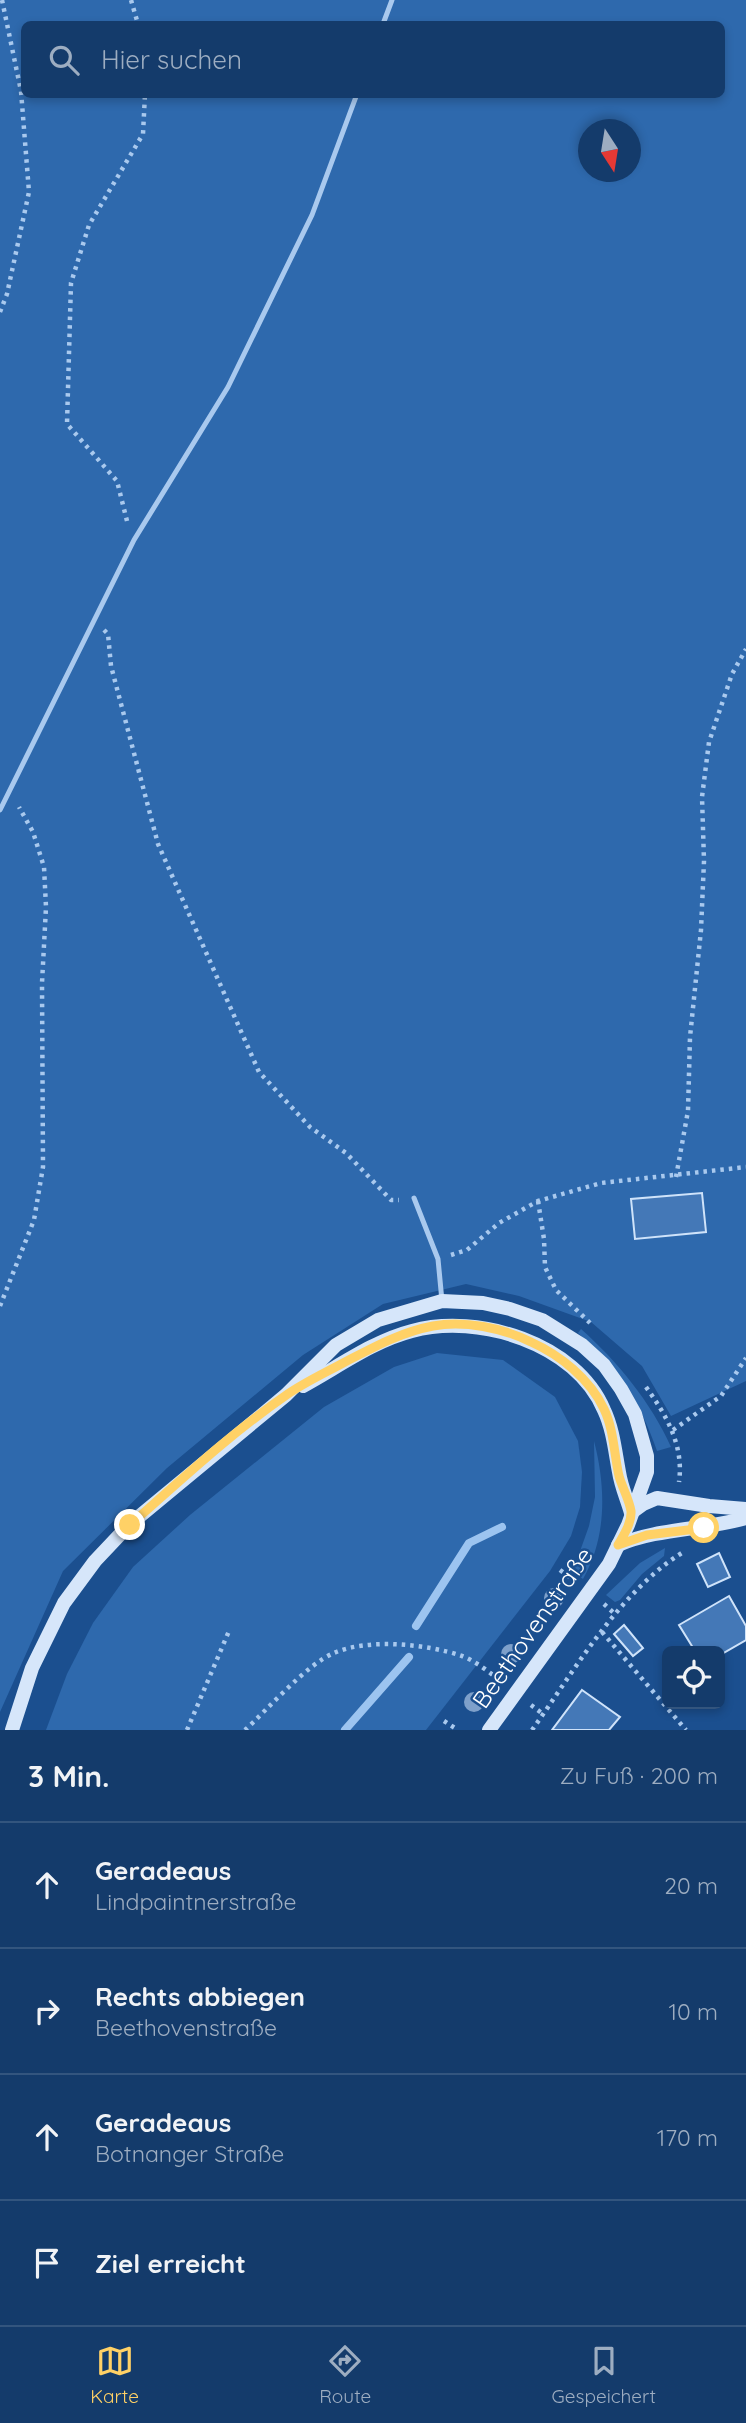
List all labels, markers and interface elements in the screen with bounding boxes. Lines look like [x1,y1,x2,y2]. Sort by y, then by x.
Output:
search box [21,21,725,98]
icon: search [45,41,83,79]
text: Hier suchen [101,43,242,76]
north arrow [578,119,641,182]
route end [114,1509,145,1540]
route start [688,1512,719,1543]
street label: Beethovenstraße [465,1541,599,1714]
map controls [662,1646,725,1709]
button: locate [662,1646,725,1709]
text: 3 Min. [28,1757,110,1795]
text: Zu Fuß · 200 m [560,1761,718,1790]
text: Geradeaus [95,1854,231,1887]
icon: ahead [28,1866,66,1904]
text: 20 m [664,1871,718,1900]
text: Lindpaintnerstraße [95,1887,296,1916]
text: Rechts abbiegen [95,1980,305,2013]
icon: right [28,1992,66,2030]
text: 10 m [669,1997,718,2026]
text: Beethovenstraße [95,2013,277,2042]
text: Geradeaus [95,2106,231,2139]
icon: ahead [28,2118,66,2156]
text: 170 m [657,2123,718,2152]
text: Botnanger Straße [95,2139,284,2168]
icon: arrive [28,2244,66,2282]
text: Ziel erreicht [95,2247,246,2280]
tab: Karte [90,2342,139,2408]
tab: Route [319,2342,371,2408]
tab: Gespeichert [552,2342,656,2408]

